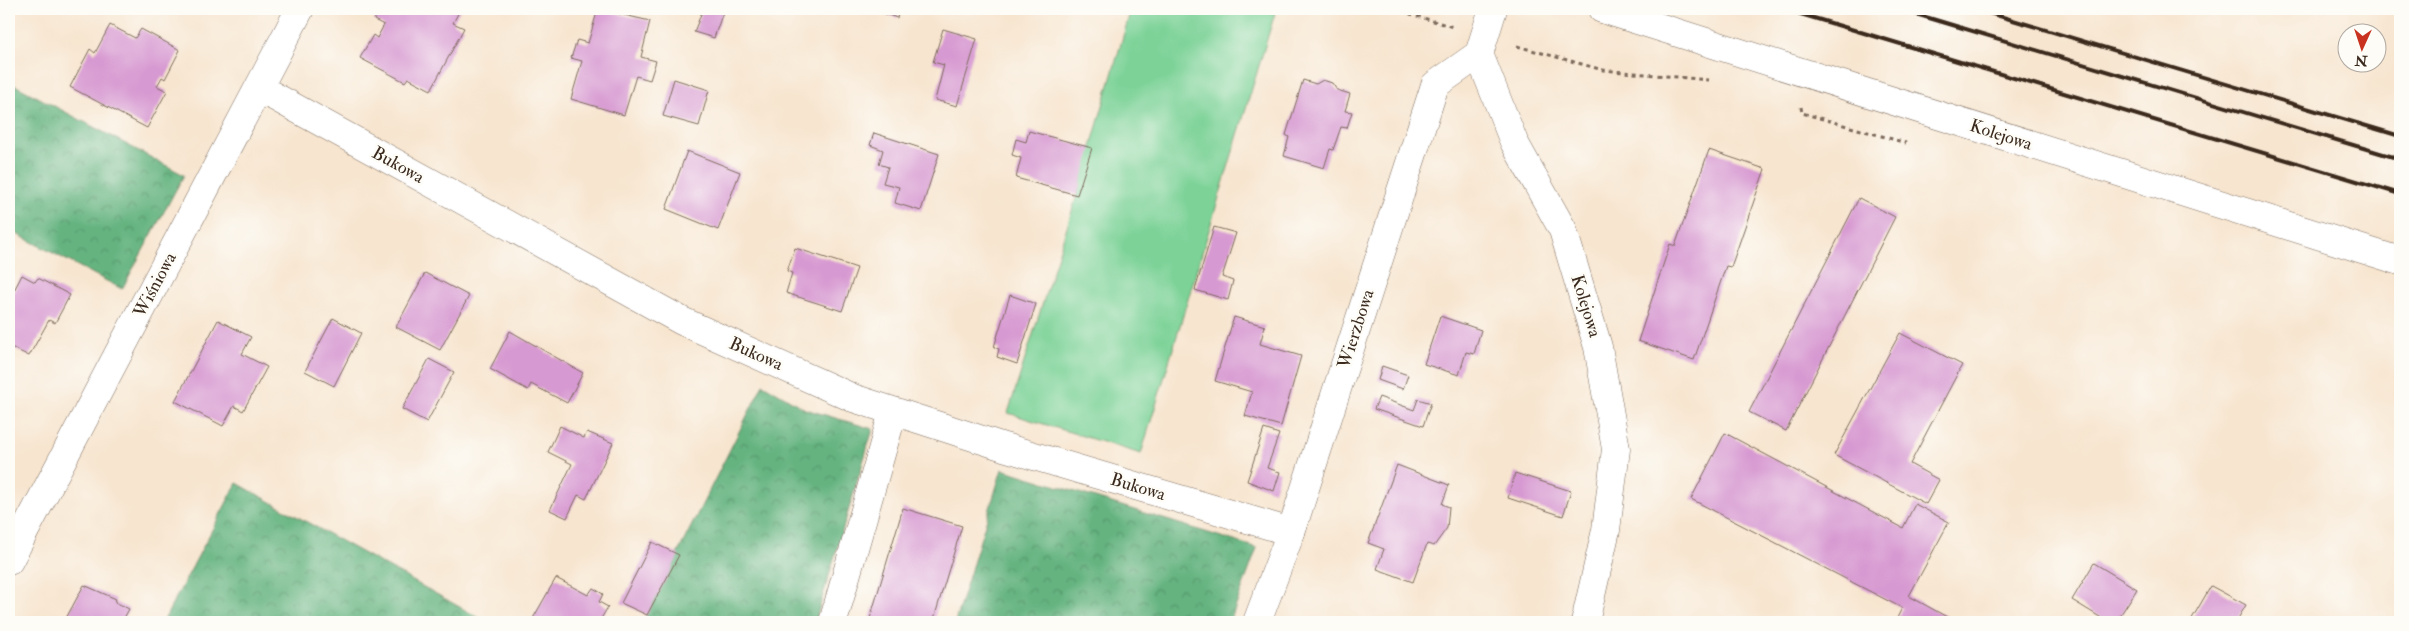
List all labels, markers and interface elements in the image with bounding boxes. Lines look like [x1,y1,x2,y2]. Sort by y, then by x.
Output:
north arrow [2336,22,2386,72]
text: N [2354,52,2369,69]
street label: Kolejowa [1967,114,2036,156]
street label: Bukowa [368,141,429,189]
street label: Wiśniowa [128,248,182,322]
street label: Kolejowa [1566,272,1607,341]
street label: Wierzbowa [1332,286,1380,372]
street label: Bukowa [726,332,787,376]
street label: Bukowa [1108,468,1169,506]

